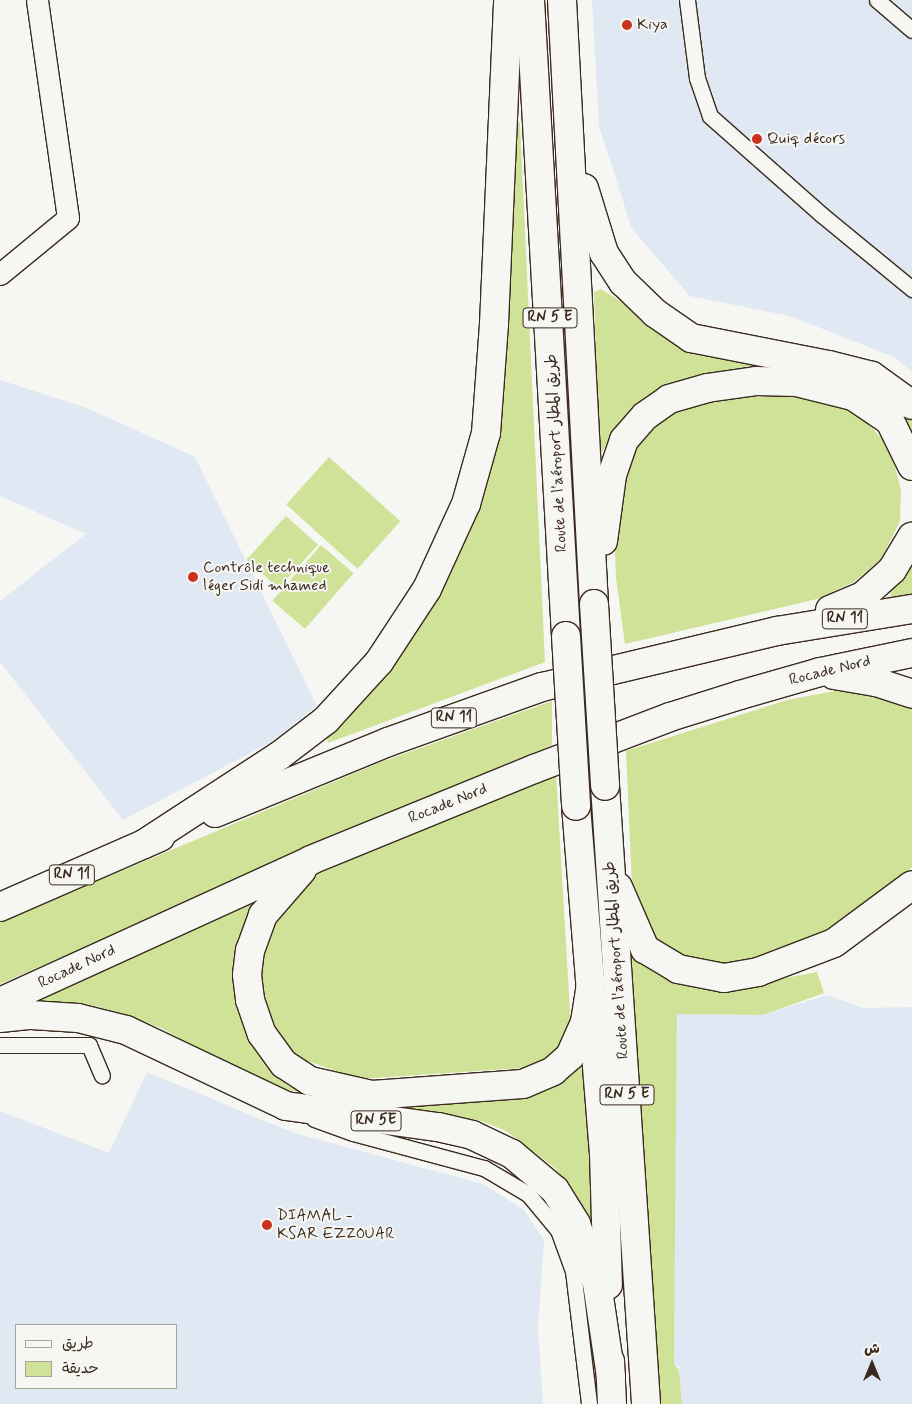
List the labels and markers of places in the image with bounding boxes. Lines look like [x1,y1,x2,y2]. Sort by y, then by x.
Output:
place label: Kiya [637,15,668,35]
marker: Kiya [621,19,633,31]
place label: Quiq décors [767,129,844,149]
marker: Quiq décors [751,133,763,145]
place label: Contrôle technique léger Sidi mhamed [203,558,333,596]
marker: Contrôle technique léger Sidi mhamed [187,571,199,583]
place label: DIAMAL - KSAR EZZOUAR [277,1206,394,1244]
marker: DIAMAL - KSAR EZZOUAR [261,1219,273,1231]

